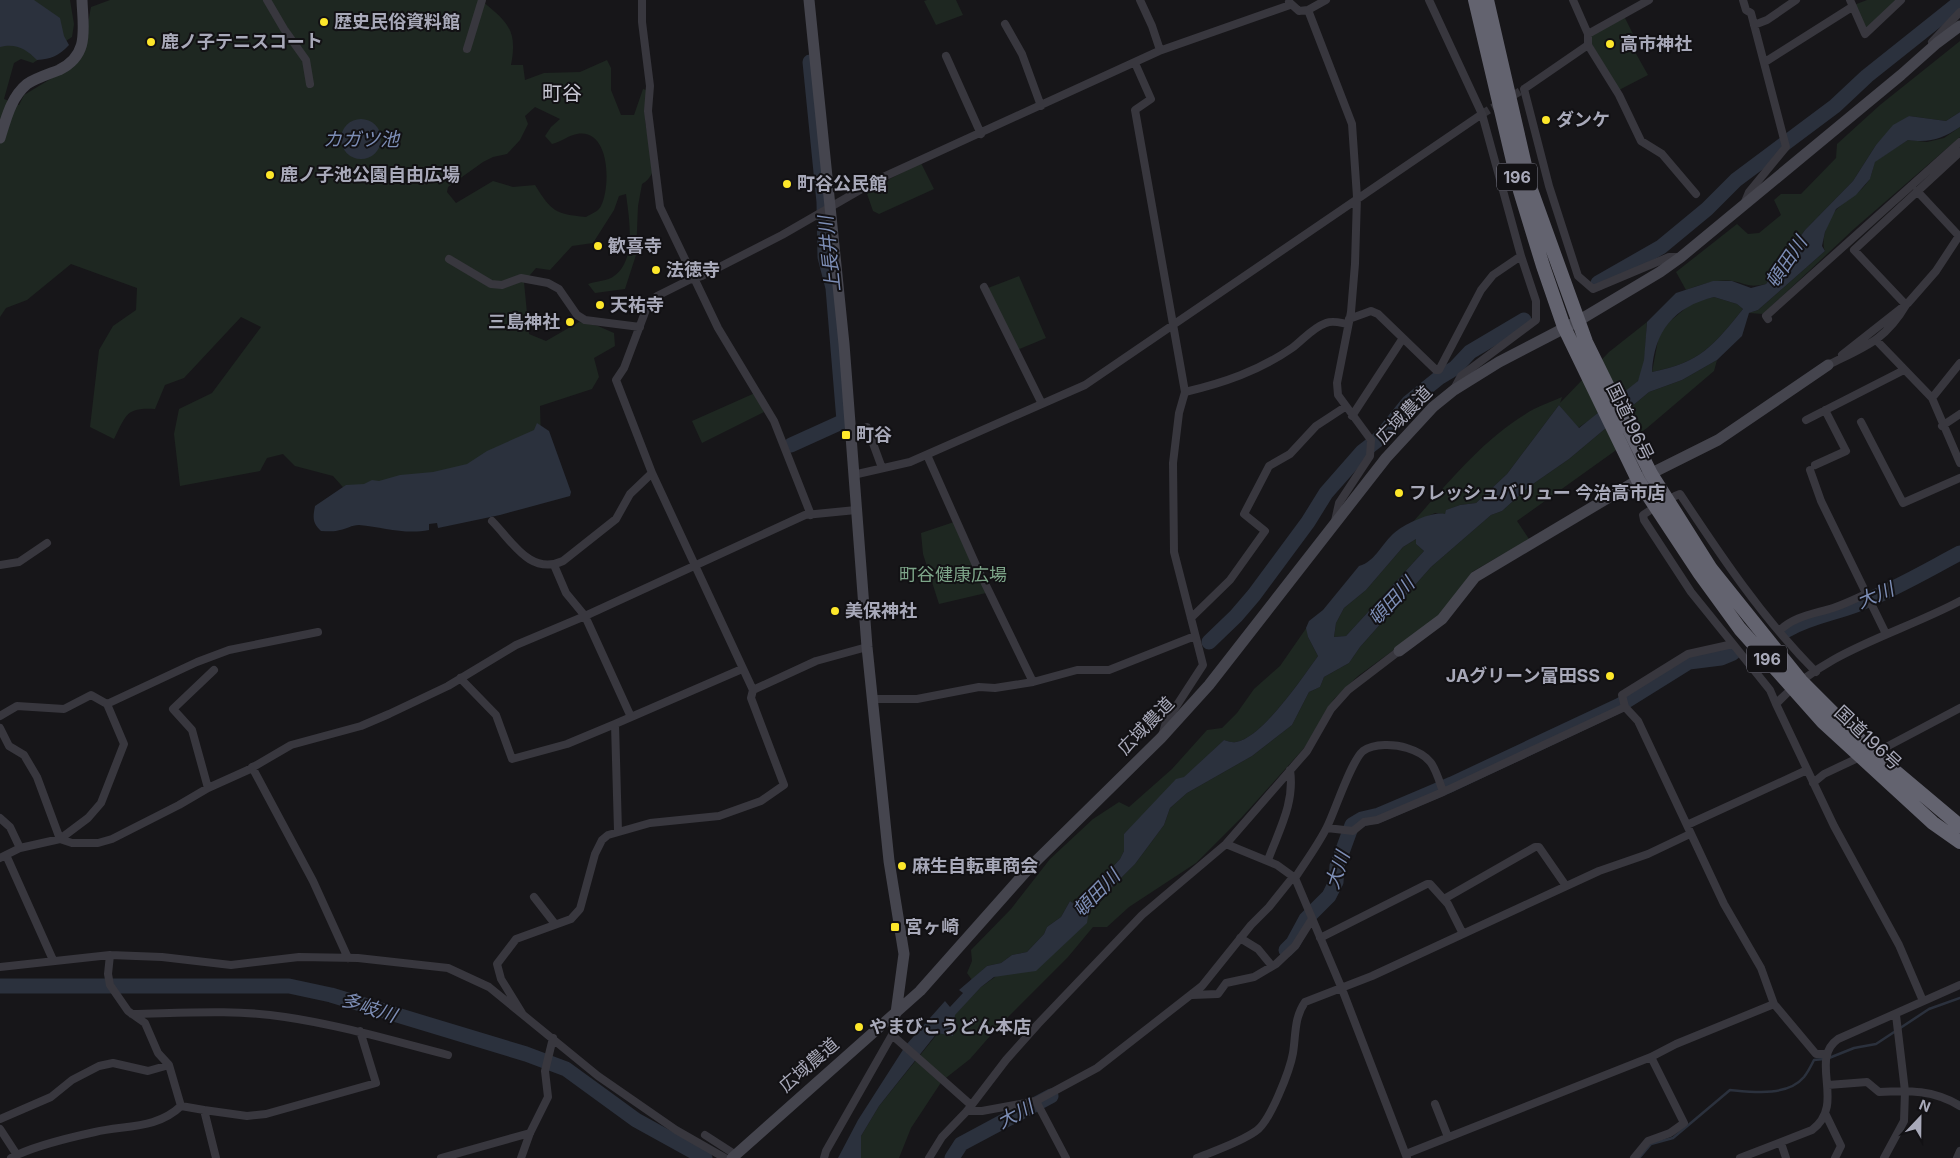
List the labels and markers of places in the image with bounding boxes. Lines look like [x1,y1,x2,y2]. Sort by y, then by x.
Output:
place label: 歴史民俗資料館 [334,11,460,32]
marker: 歴史民俗資料館 [318,16,330,28]
place label: 鹿ノ子テニスコート [161,31,323,52]
place label: 高市神社 [1620,33,1692,54]
marker: 鹿ノ子テニスコート [145,36,157,48]
marker: 高市神社 [1604,38,1616,50]
place label: ダンケ [1556,109,1610,130]
marker: ダンケ [1540,114,1552,126]
place label: 鹿ノ子池公園自由広場 [280,164,460,185]
marker: 鹿ノ子池公園自由広場 [264,169,276,181]
place label: 町谷公民館 [797,173,887,194]
marker: 町谷公民館 [781,178,793,190]
place label: 歓喜寺 [608,235,662,256]
marker: 歓喜寺 [592,240,604,252]
place label: 法徳寺 [666,259,720,280]
marker: 法徳寺 [650,264,662,276]
place label: 天祐寺 [610,294,664,315]
marker: 天祐寺 [594,299,606,311]
place label: 三島神社 [488,311,560,332]
marker: 三島神社 [564,316,576,328]
place label: 町谷 [856,424,892,445]
marker: 町谷 [840,429,852,441]
place label: フレッシュバリュー 今治高市店 [1409,482,1665,503]
marker: フレッシュバリュー 今治高市店 [1393,487,1405,499]
place label: 美保神社 [845,600,917,621]
marker: 美保神社 [829,605,841,617]
place label: JAグリーン富田SS [1446,665,1600,686]
marker: JAグリーン富田SS [1604,670,1616,682]
place label: 麻生自転車商会 [912,855,1038,876]
marker: 麻生自転車商会 [896,860,908,872]
place label: 宮ヶ崎 [905,916,959,937]
marker: 宮ヶ崎 [889,921,901,933]
place label: やまびこうどん本店 [869,1016,1031,1037]
marker: やまびこうどん本店 [853,1021,865,1033]

